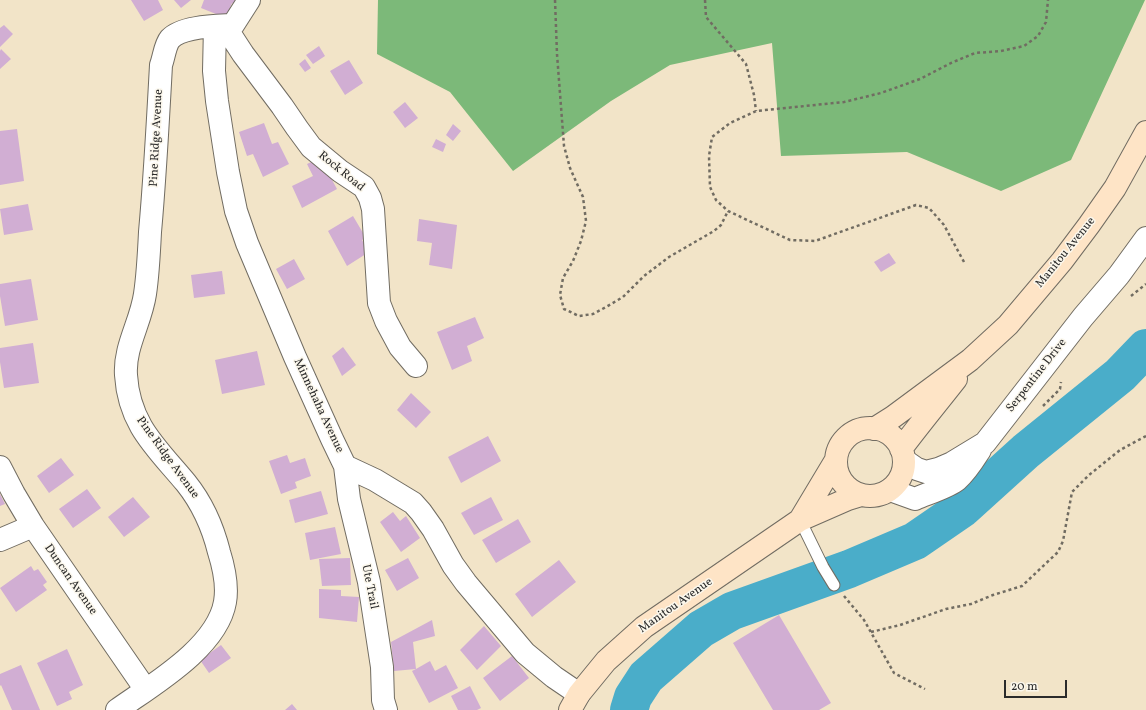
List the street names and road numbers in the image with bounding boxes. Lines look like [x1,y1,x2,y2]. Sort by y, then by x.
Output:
street label: Pine Ridge Avenue [147,89,167,187]
street label: Rock Road [315,149,367,195]
street label: Manitou Avenue [1033,215,1099,291]
street label: Serpentine Drive [1004,336,1070,416]
street label: Minnehaha Avenue [290,356,346,456]
street label: Pine Ridge Avenue [132,414,202,502]
street label: Duncan Avenue [40,542,100,618]
street label: Ute Trail [358,564,380,610]
street label: Manitou Avenue [636,575,716,637]

